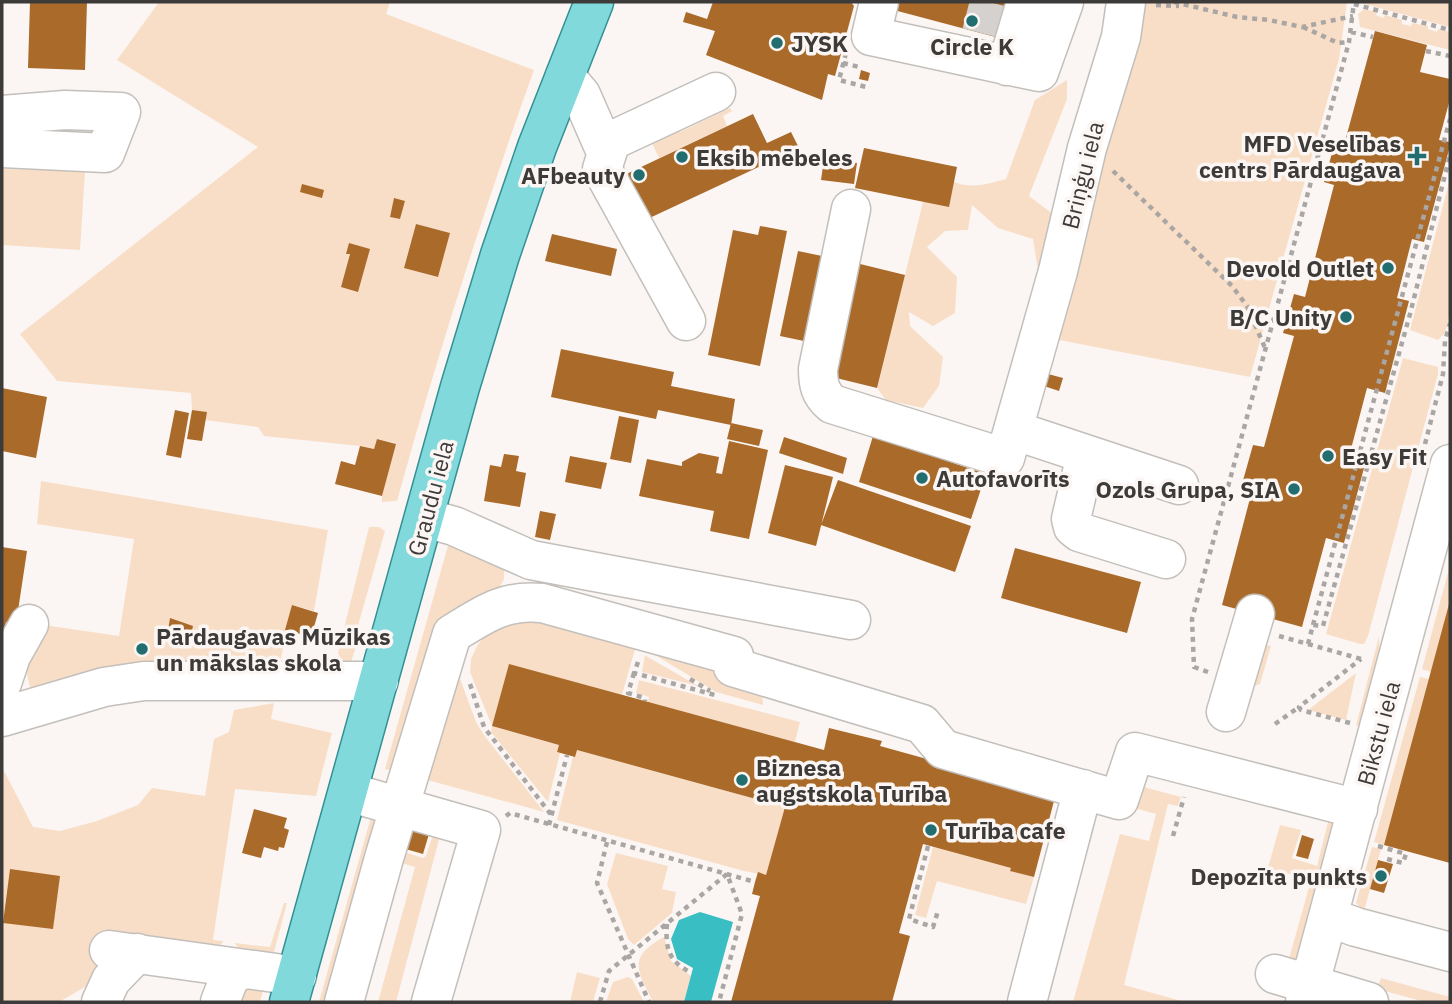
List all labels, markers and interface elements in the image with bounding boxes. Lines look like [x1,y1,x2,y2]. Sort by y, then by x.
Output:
marker: Circle K [964,13,980,29]
place label: JYSK [791,28,848,58]
place label: Circle K [930,31,1014,61]
marker: JYSK [769,35,785,51]
street label: Briņģu iela [1054,118,1110,232]
place label: MFD Veselības centrs Pārdaugava [1199,128,1401,184]
place label: Eksib mēbeles [696,142,852,172]
marker: MFD Veselības centrs Pārdaugava [1407,146,1427,166]
marker: Eksib mēbeles [674,149,690,165]
place label: AFbeauty [521,160,626,190]
marker: AFbeauty [631,167,647,183]
place label: Devold Outlet [1226,253,1374,283]
marker: Devold Outlet [1380,260,1396,276]
place label: B/C Unity [1229,302,1333,332]
marker: B/C Unity [1338,309,1354,325]
street label: Graudu iela [400,437,460,559]
place label: Easy Fit [1342,441,1427,471]
marker: Easy Fit [1320,448,1336,464]
place label: Autofavorīts [936,463,1070,493]
marker: Autofavorīts [914,470,930,486]
place label: Ozols Grupa, SIA [1096,474,1280,504]
marker: Ozols Grupa, SIA [1286,481,1302,497]
place label: Pārdaugavas Mūzikas un mākslas skola [156,621,391,677]
marker: Pārdaugavas Mūzikas un mākslas skola [134,641,150,657]
street label: Bikstu iela [1350,677,1406,789]
place label: Biznesa augstskola Turība [756,752,947,808]
marker: Biznesa augstskola Turība [734,772,750,788]
place label: Turība cafe [945,815,1066,845]
marker: Turība cafe [923,822,939,838]
place label: Depozīta punkts [1191,861,1367,891]
marker: Depozīta punkts [1373,868,1389,884]

